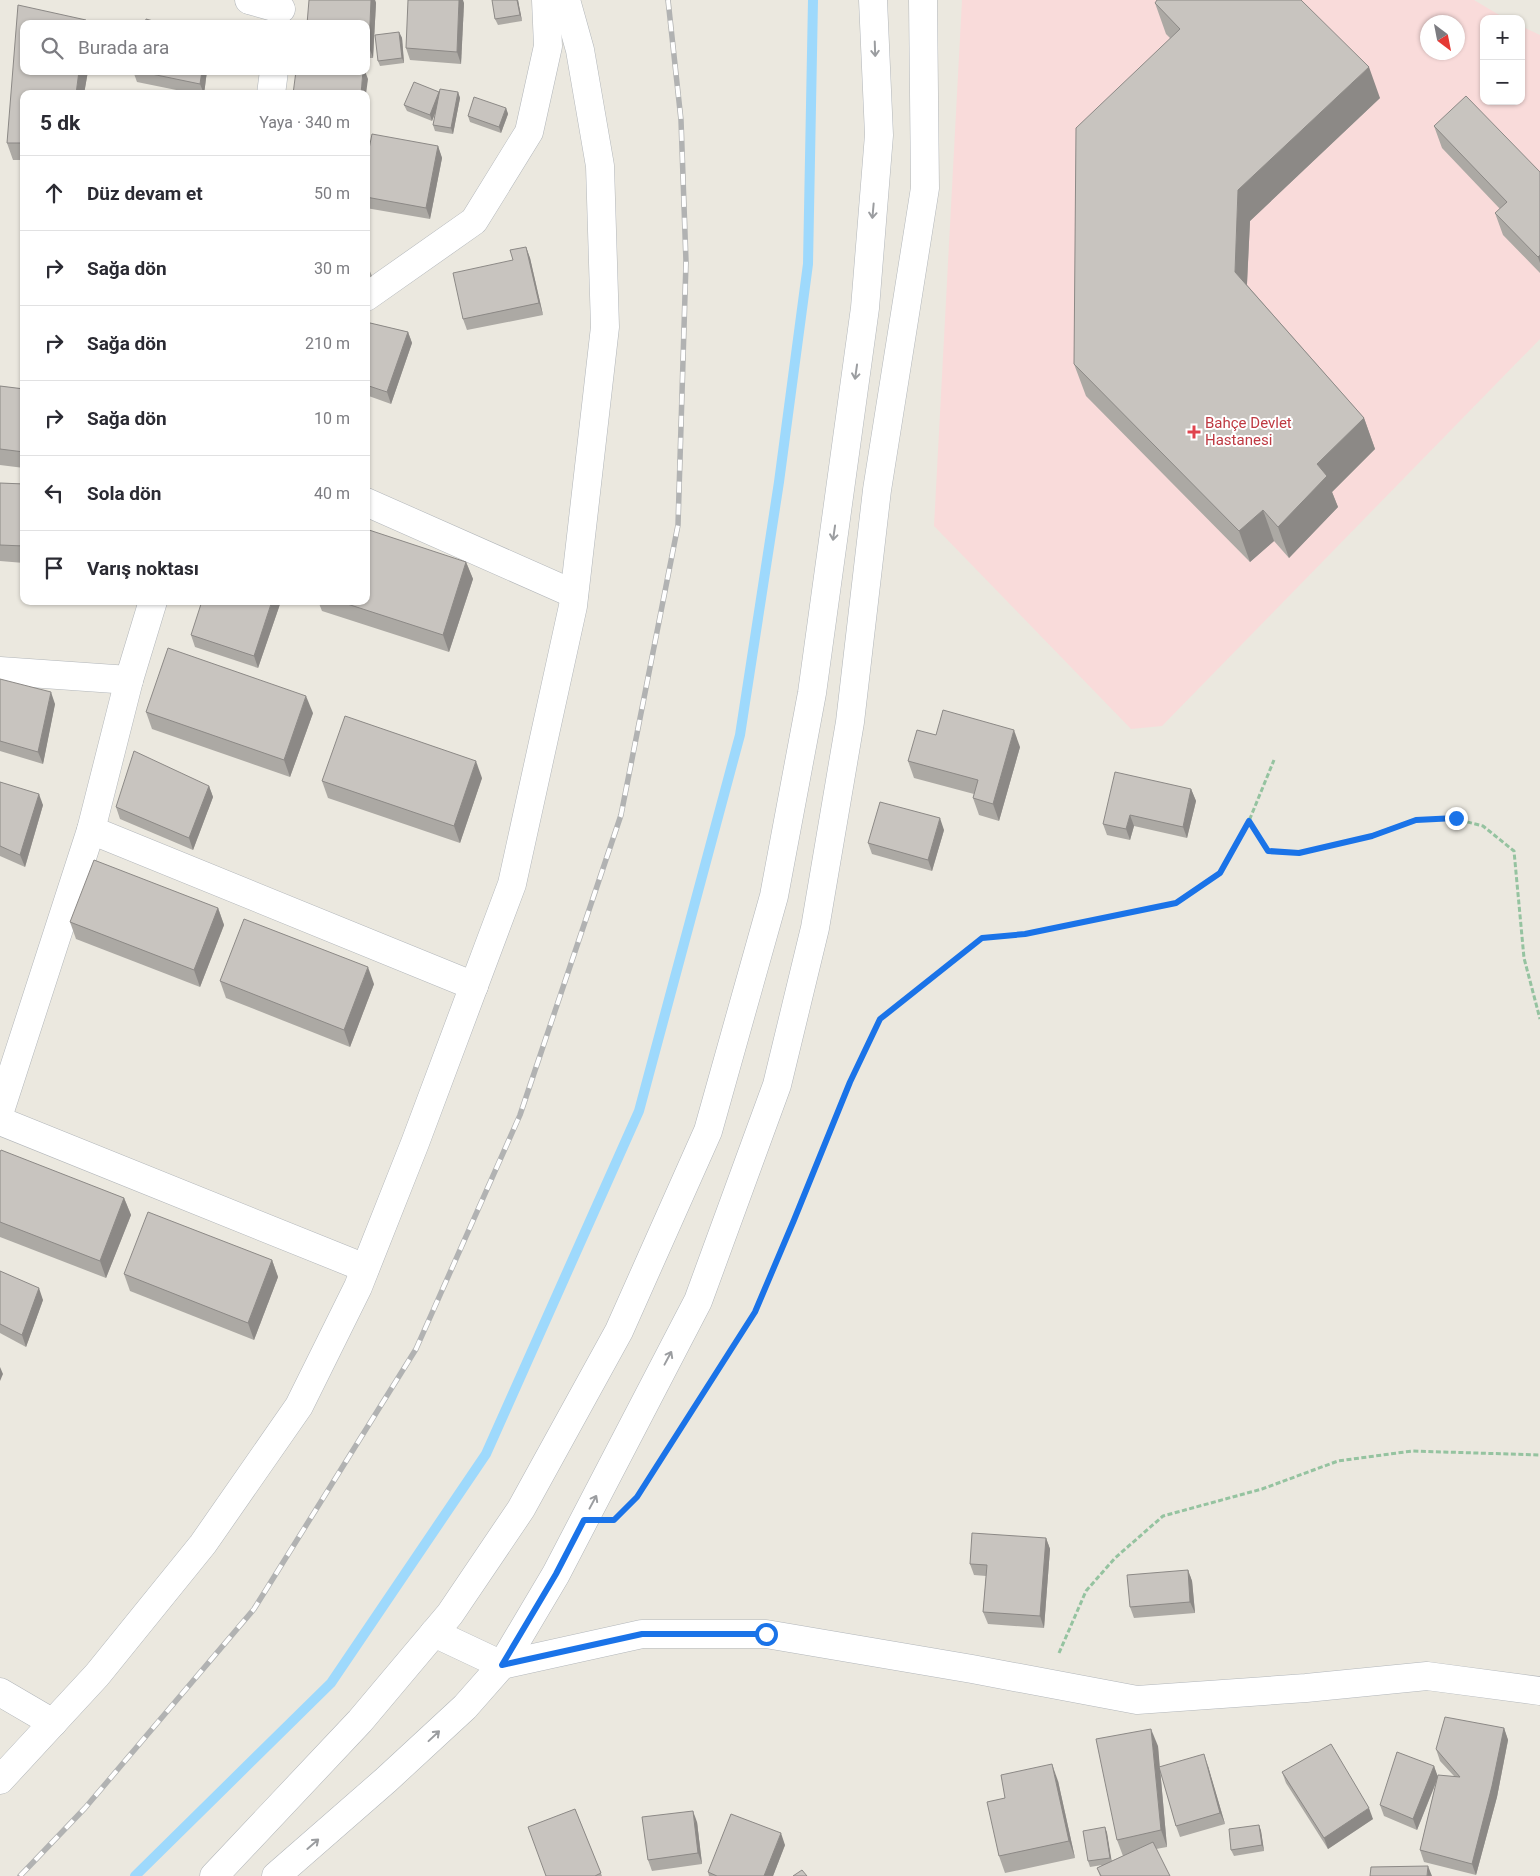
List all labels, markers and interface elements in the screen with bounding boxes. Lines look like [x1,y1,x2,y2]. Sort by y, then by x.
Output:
north arrow [1420,15,1465,60]
map controls [1480,15,1525,105]
button: + [1480,15,1525,60]
search box [20,20,370,75]
icon: search [38,34,66,62]
text: Burada ara [78,36,169,59]
one-way arrow [871,40,880,56]
button: − [1480,60,1525,105]
text: 5 dk [40,111,80,135]
text: Yaya · 340 m [259,113,350,132]
icon: ahead [40,179,68,207]
text: Düz devam et [87,182,203,205]
text: 50 m [314,184,350,203]
one-way arrow [868,203,878,219]
icon: right [40,254,68,282]
text: Sağa dön [87,257,167,280]
text: 30 m [314,259,350,278]
icon: right [40,329,68,357]
text: Sağa dön [87,332,167,355]
text: 210 m [305,334,350,353]
one-way arrow [851,364,861,380]
icon: right [40,404,68,432]
text: Sağa dön [87,407,167,430]
text: 10 m [314,409,350,428]
place label: Bahçe Devlet Hastanesi [1205,414,1292,449]
marker: Bahçe Devlet Hastanesi [1187,425,1201,439]
icon: left [40,479,68,507]
text: Sola dön [87,482,161,505]
text: 40 m [314,484,350,503]
one-way arrow [829,525,839,541]
icon: arrive [40,554,68,582]
text: Varış noktası [87,557,199,580]
route end [1445,807,1468,830]
one-way arrow [663,1351,673,1366]
one-way arrow [588,1495,598,1510]
route start [755,1623,778,1646]
one-way arrow [427,1730,440,1742]
one-way arrow [306,1838,319,1850]

